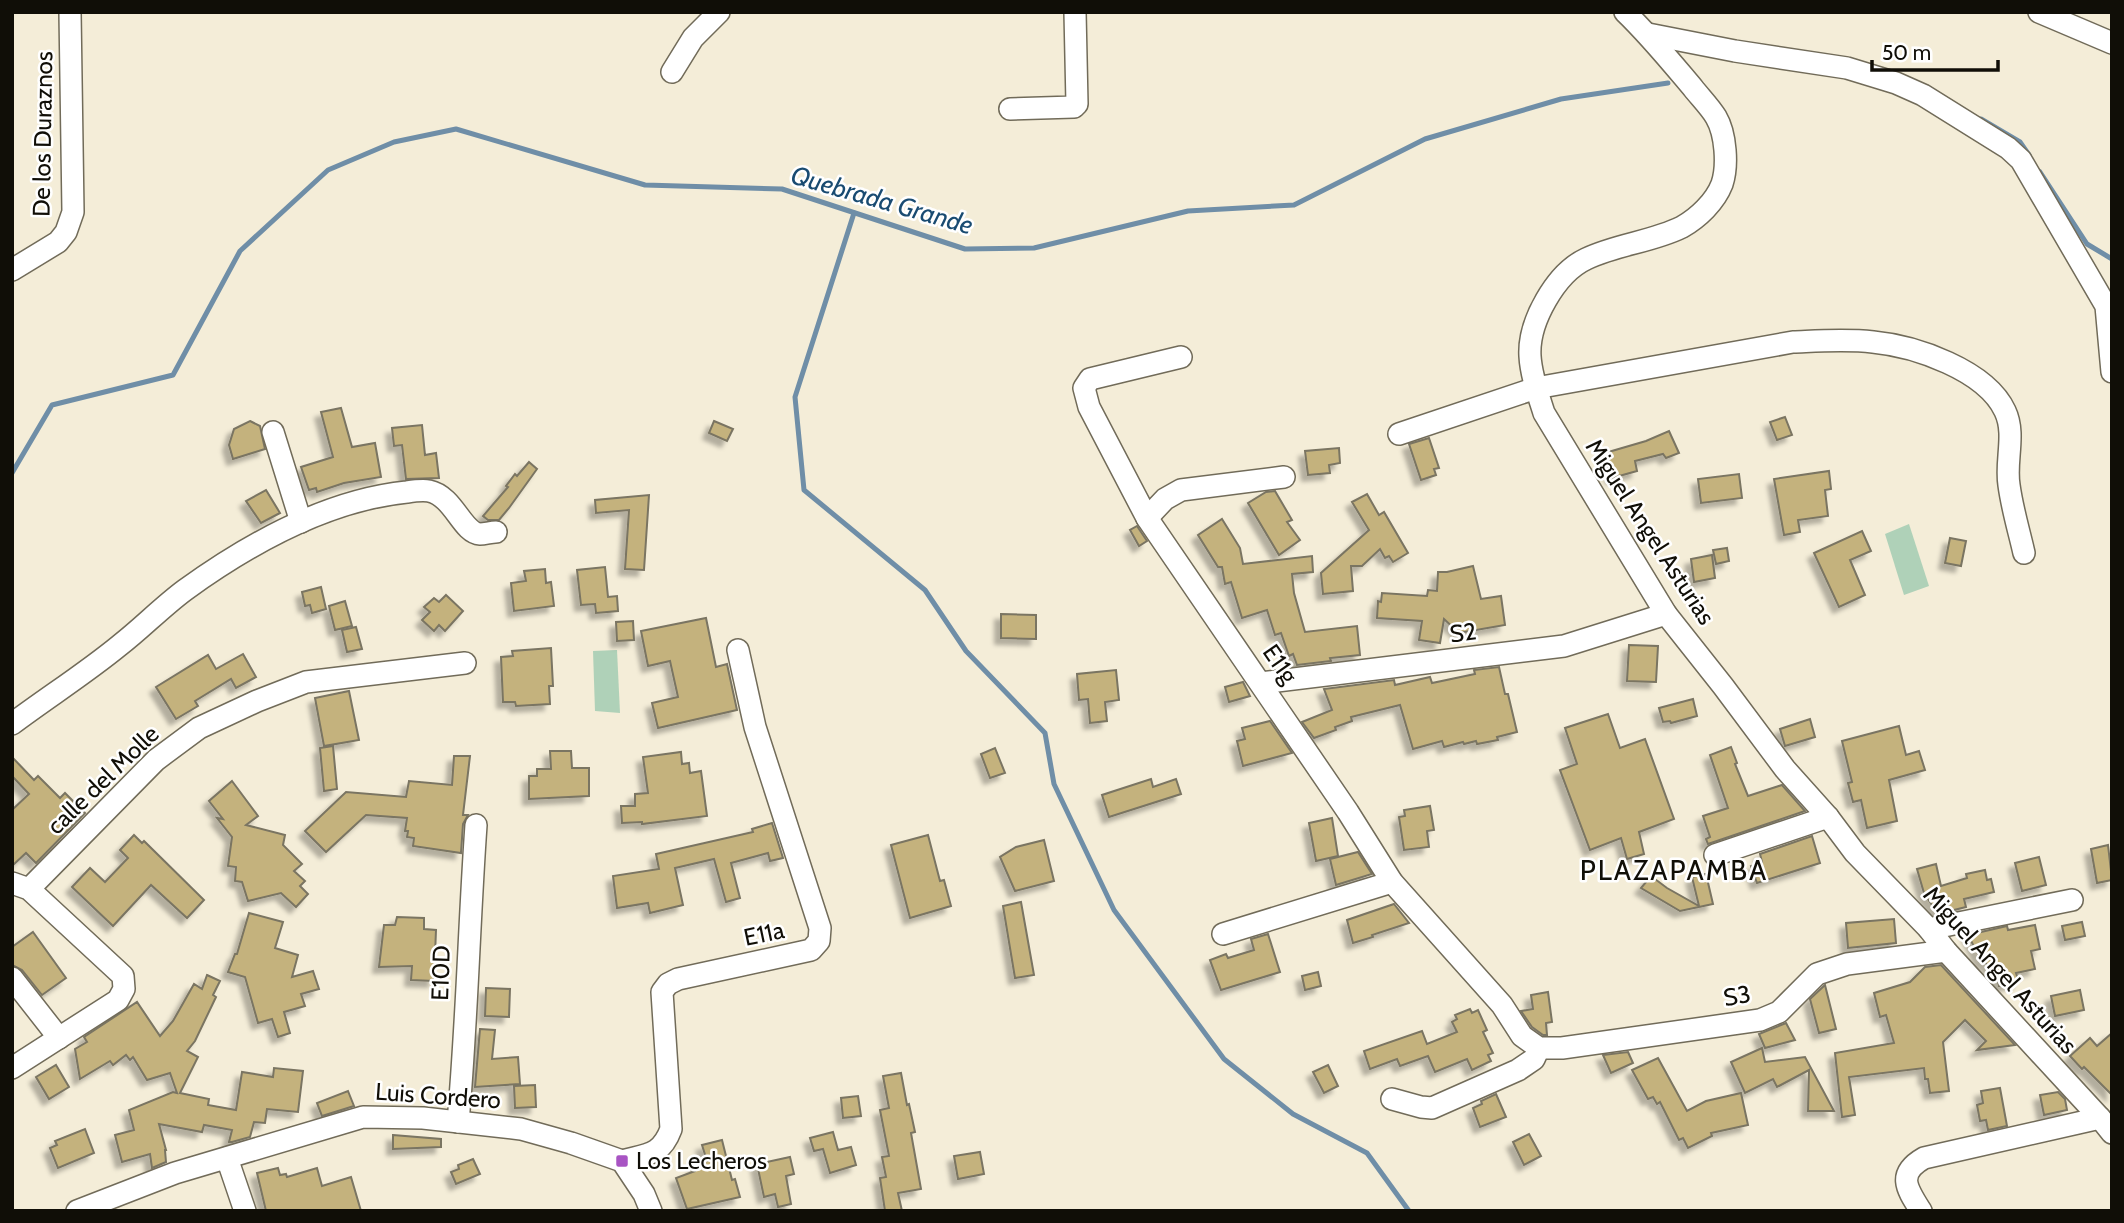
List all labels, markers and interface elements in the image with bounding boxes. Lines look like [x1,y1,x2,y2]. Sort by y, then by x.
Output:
scale bar [1872,28,1998,72]
text: 50 m [1882,40,1931,65]
street label: De los Duraznos [27,51,58,217]
water label: Quebrada Grande [787,159,977,241]
street label: Miguel Angel Asturias [1580,434,1721,630]
street label: S2 [1448,616,1478,649]
street label: E11g [1257,639,1305,690]
street label: calle del Molle [41,719,164,840]
district label: PLAZAPAMBA [1580,853,1768,887]
street label: Miguel Angel Asturias [1918,880,2083,1059]
street label: E11a [741,915,787,952]
street label: E10D [425,945,456,1001]
street label: S3 [1721,979,1753,1012]
street label: Luis Cordero [374,1077,502,1114]
place label: Los Lecheros [636,1146,767,1175]
marker: Los Lecheros [614,1153,630,1169]

